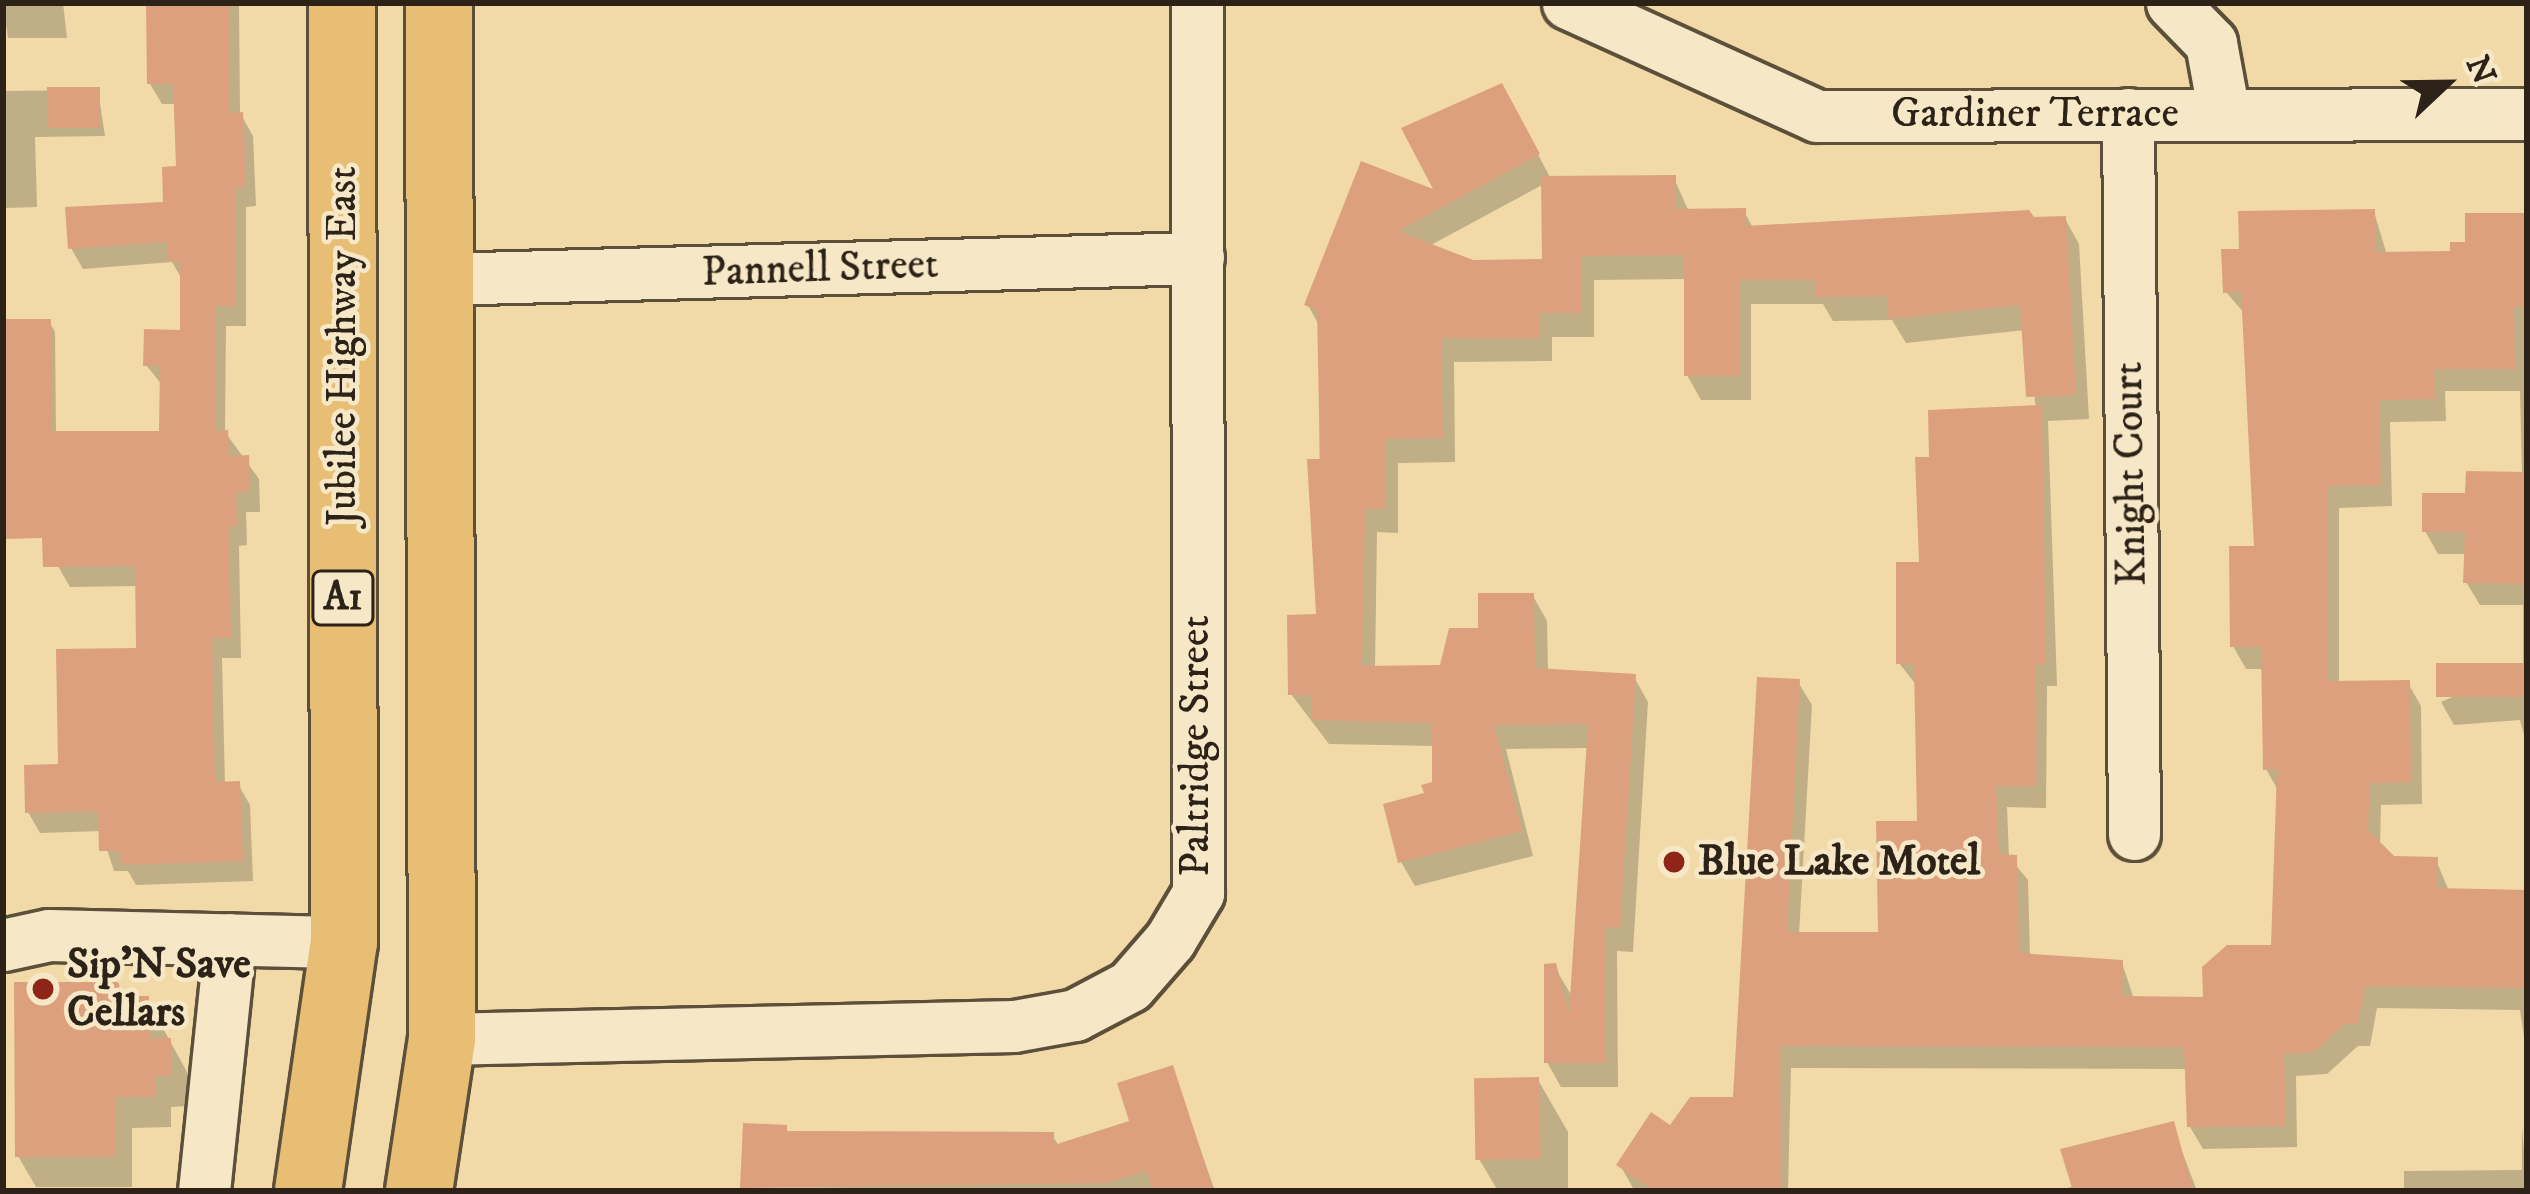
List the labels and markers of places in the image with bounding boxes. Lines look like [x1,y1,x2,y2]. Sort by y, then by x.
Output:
place label: Blue Lake Motel [1698,837,1980,887]
marker: Blue Lake Motel [1661,849,1687,875]
place label: Sip'N Save Cellars [67,940,251,1038]
marker: Sip'N Save Cellars [30,976,56,1002]

